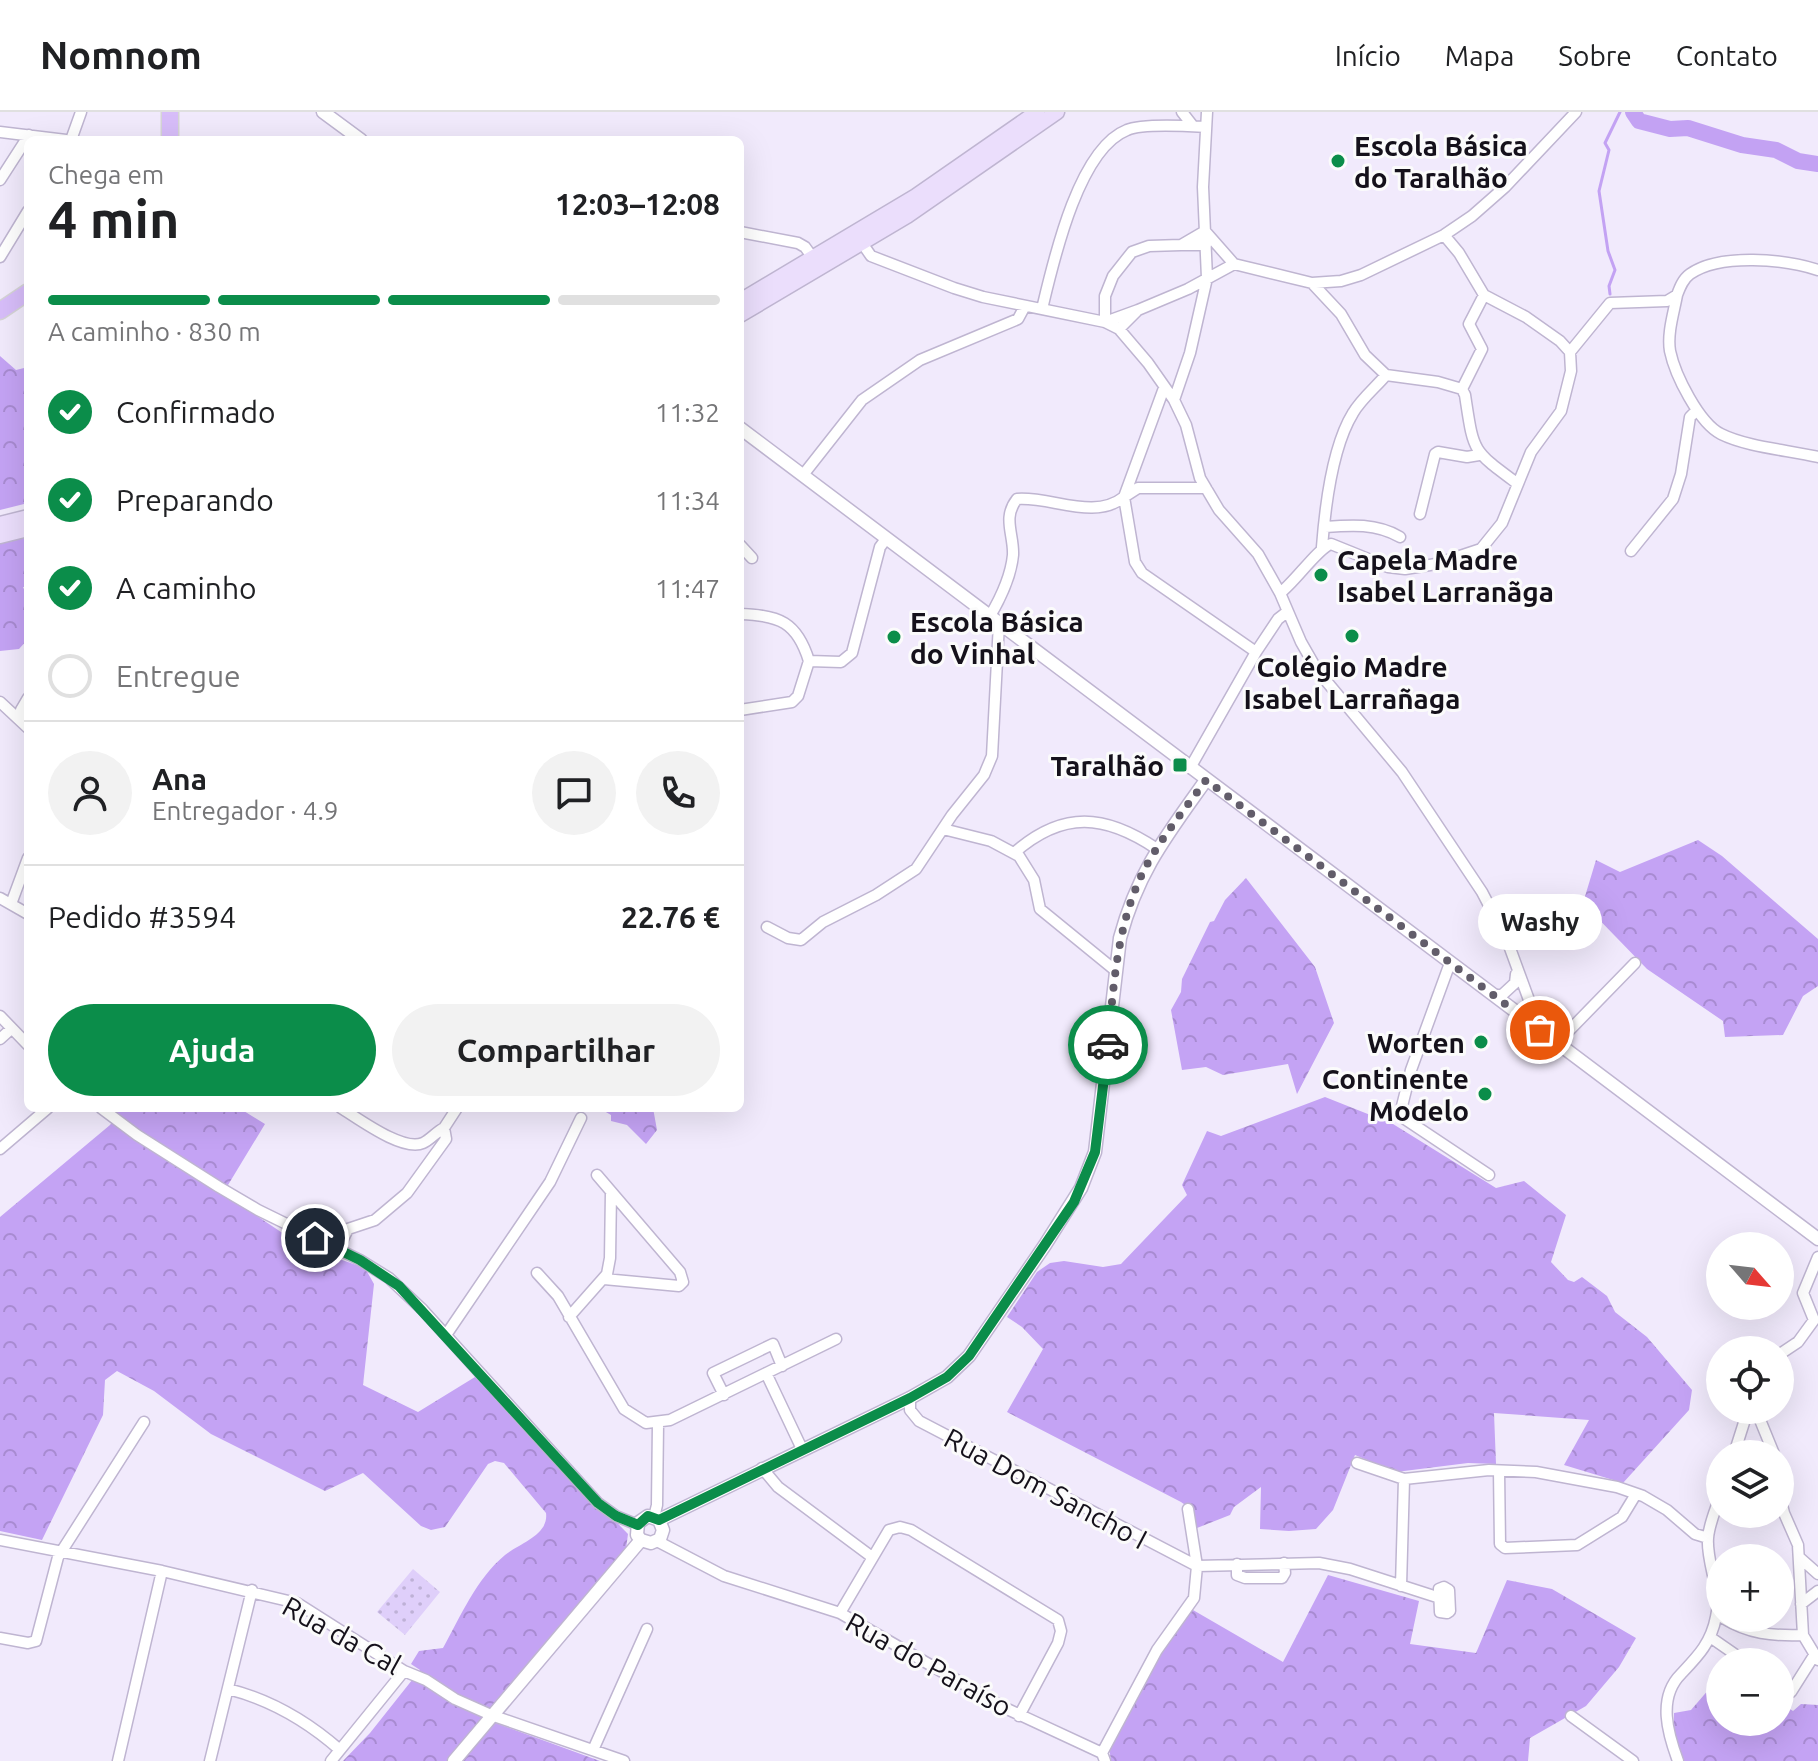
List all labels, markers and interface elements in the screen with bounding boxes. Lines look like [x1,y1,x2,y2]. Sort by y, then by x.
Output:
text: Nomnom [40,34,202,76]
text: Início [1335,40,1401,71]
text: Mapa [1445,40,1514,71]
text: Sobre [1558,40,1632,71]
text: Contato [1676,40,1778,71]
place label: Escola Básica do Taralhão [1354,130,1528,193]
marker: Escola Básica do Taralhão [1329,152,1347,170]
text: Chega em [48,160,164,189]
text: 12:03–12:08 [555,187,720,221]
text: 4 min [48,190,179,248]
text: A caminho · 830 m [48,317,261,346]
icon: check [48,390,92,434]
text: Confirmado [116,395,276,429]
text: 11:32 [655,398,720,427]
icon: check [48,478,92,522]
text: Preparando [116,483,274,517]
text: 11:34 [655,486,720,515]
place label: Capela Madre Isabel Larranãga [1337,544,1554,607]
icon: check [48,566,92,610]
marker: Capela Madre Isabel Larranãga [1312,566,1330,584]
text: A caminho [116,571,257,605]
text: 11:47 [655,574,720,603]
place label: Escola Básica do Vinhal [910,606,1084,669]
marker: Colégio Madre Isabel Larrañaga [1343,627,1361,645]
marker: Escola Básica do Vinhal [885,628,903,646]
place label: Colégio Madre Isabel Larrañaga [1243,651,1461,714]
text: Entregue [116,659,241,693]
place label: Taralhão [1050,750,1164,781]
button: person [48,751,132,835]
button: chat [532,751,616,835]
button: phone [636,751,720,835]
marker: Taralhão [1171,756,1189,774]
text: Ana [152,762,207,796]
text: Entregador · 4.9 [152,796,338,825]
callout: Washy [1478,894,1602,950]
text: Pedido #3594 [48,900,236,934]
text: 22.76 € [621,900,720,934]
text: Washy [1501,907,1579,936]
pin [1506,996,1574,1064]
button: Ajuda [48,1004,376,1096]
button: Compartilhar [392,1004,720,1096]
courier [1068,1005,1148,1085]
icon: bag [1518,1008,1562,1052]
icon: car [1086,1023,1130,1067]
place label: Worten [1367,1027,1465,1058]
marker: Worten [1472,1033,1490,1051]
place label: Continente Modelo [1322,1063,1469,1126]
marker: Continente Modelo [1476,1085,1494,1103]
pin [281,1204,349,1272]
icon: home [293,1216,337,1260]
north arrow [1706,1232,1794,1320]
map controls [1706,1232,1794,1736]
button: locate [1706,1336,1794,1424]
street label: Rua Dom Sancho I [939,1421,1153,1555]
button: layers [1706,1440,1794,1528]
button: + [1706,1544,1794,1632]
street label: Rua da Cal [277,1590,407,1680]
street label: Rua do Paraíso [841,1606,1017,1722]
button: − [1706,1648,1794,1736]

